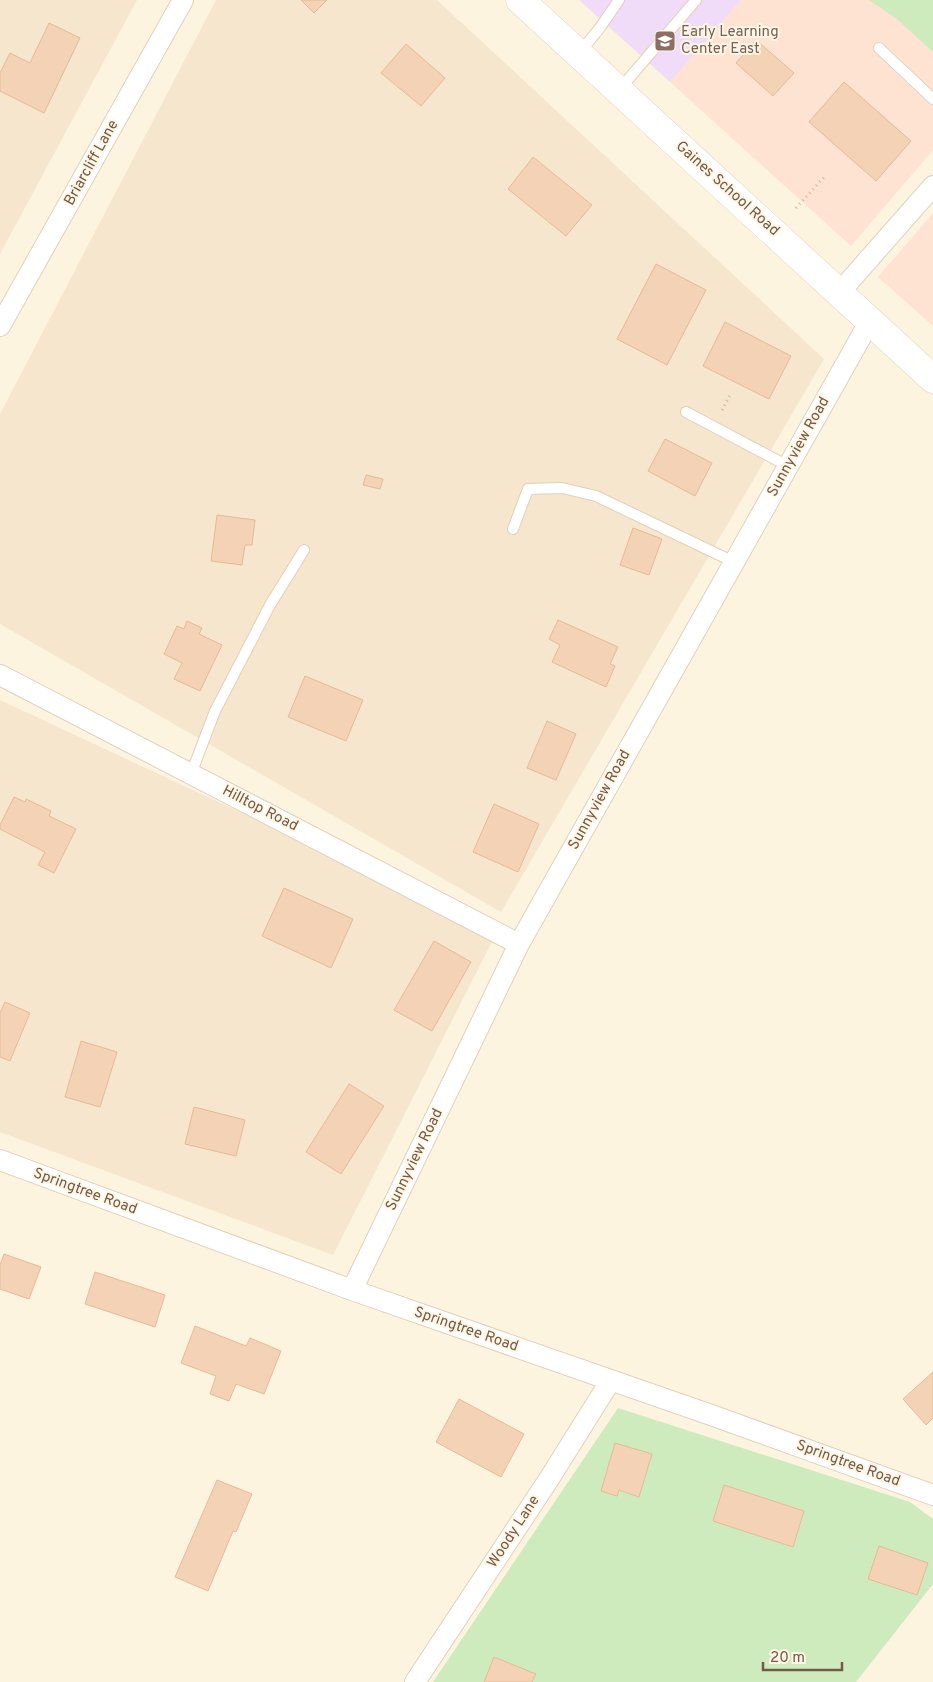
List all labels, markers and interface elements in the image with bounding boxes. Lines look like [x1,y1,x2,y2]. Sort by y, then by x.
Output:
place label: Early Learning Center East [681,23,779,59]
school or university icon: Early Learning Center East [653,29,677,53]
street label: Briarcliff Lane [61,117,123,209]
street label: Gaines School Road [671,137,783,241]
street label: Sunnyview Road [764,394,834,500]
street label: Sunnyview Road [565,747,635,853]
street label: Hilltop Road [219,782,301,836]
street label: Sunnyview Road [382,1106,448,1214]
street label: Springtree Road [30,1164,140,1220]
street label: Springtree Road [411,1303,521,1357]
street label: Springtree Road [793,1436,903,1492]
street label: Woody Lane [484,1492,544,1572]
scale bar [763,1640,842,1672]
text: 20 m [770,1649,805,1668]

